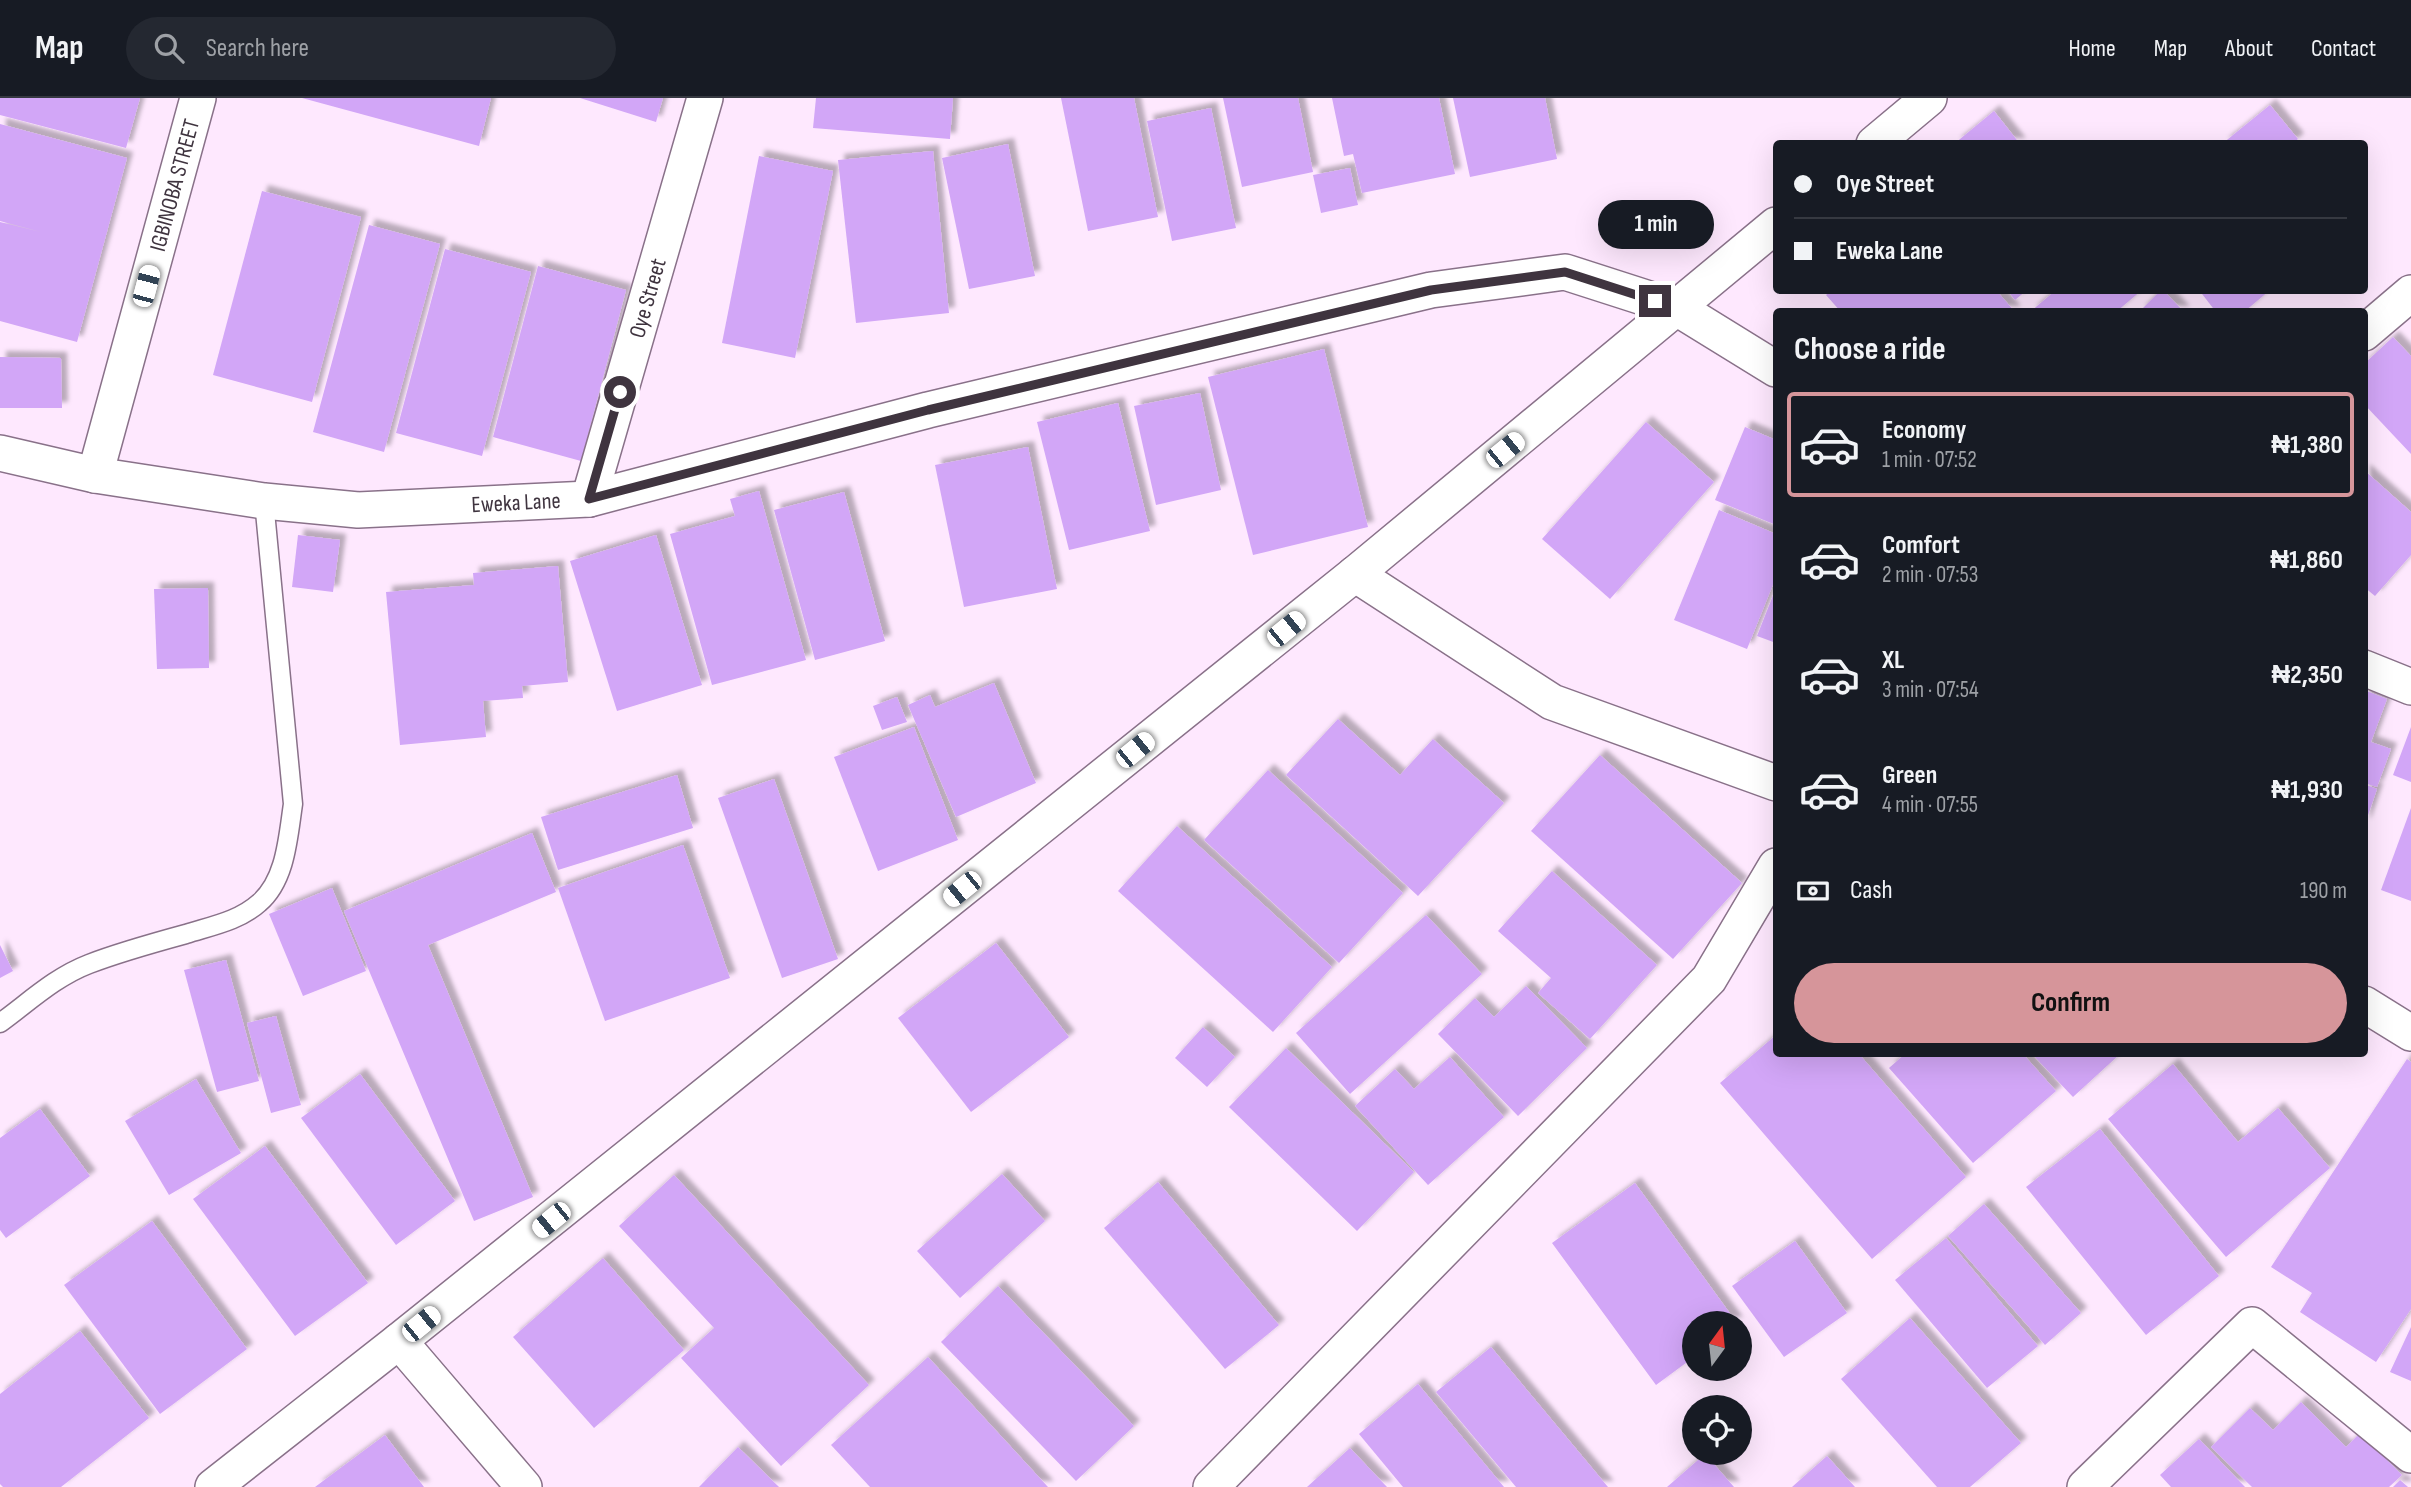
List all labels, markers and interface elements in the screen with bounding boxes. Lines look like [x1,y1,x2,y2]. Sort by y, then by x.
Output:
search box [126,17,616,80]
text: Map [35,28,84,68]
icon: search [150,29,188,67]
text: Search here [206,33,309,64]
text: Home [2068,34,2116,63]
text: Map [2154,34,2187,63]
text: About [2225,34,2273,63]
text: Contact [2311,34,2376,63]
street label: IGBINOBA STREET [144,116,206,254]
text: Oye Street [1836,169,1934,200]
callout: 1 min [1597,200,1713,248]
text: 1 min [1635,210,1677,238]
text: Eweka Lane [1836,236,1943,267]
street label: Oye Street [623,255,673,341]
car [131,263,162,309]
route end [1639,285,1671,317]
text: Choose a ride [1794,330,1946,369]
route start [604,376,636,408]
icon: car [1798,413,1861,476]
text: Economy [1882,415,1966,446]
car [1483,429,1528,471]
text: ₦1,380 [2271,430,2343,461]
text: 1 min · 07:52 [1882,446,1977,474]
street label: Eweka Lane [471,487,561,519]
icon: car [1798,528,1861,591]
text: Comfort [1882,530,1960,561]
text: ₦1,860 [2270,545,2343,576]
text: 2 min · 07:53 [1882,561,1978,589]
car [1264,608,1309,650]
icon: car [1798,643,1861,706]
text: XL [1882,645,1904,676]
text: ₦2,350 [2271,660,2343,691]
text: 3 min · 07:54 [1882,676,1979,704]
car [1113,729,1158,771]
icon: car [1798,758,1861,821]
text: Green [1882,760,1937,791]
text: ₦1,930 [2271,775,2343,806]
text: 4 min · 07:55 [1882,791,1978,819]
car [940,868,985,910]
icon: cash [1794,872,1832,910]
text: Cash [1850,875,1893,906]
text: 190 m [2300,877,2347,905]
button: Confirm [1794,963,2347,1043]
car [529,1199,574,1241]
car [399,1303,444,1345]
north arrow [1682,1311,1752,1381]
map controls [1682,1311,1752,1465]
button: locate [1682,1395,1752,1465]

